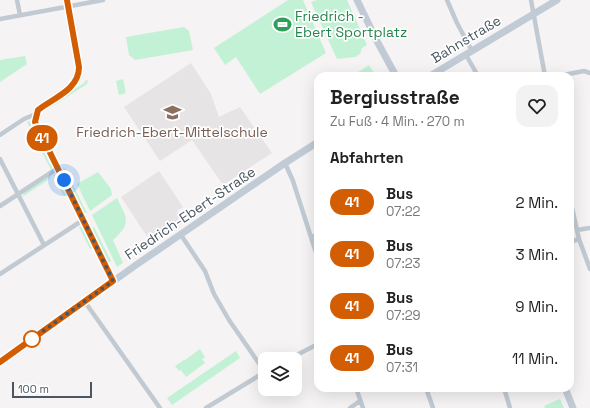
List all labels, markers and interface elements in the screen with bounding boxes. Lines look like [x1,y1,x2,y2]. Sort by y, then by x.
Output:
place label: Friedrich - Ebert Sportplatz [295,7,407,41]
street label: Bahnstraße [428,11,504,67]
sports icon: Friedrich - Ebert Sportplatz [272,14,292,34]
text: Bergiusstraße [330,85,460,110]
button: heart [516,85,558,127]
school or university icon: Friedrich-Ebert-Mittelschule [162,102,182,122]
text: Zu Fuß · 4 Min. · 270 m [330,113,465,130]
place label: Friedrich-Ebert-Mittelschule [76,123,268,141]
line badge: 41 [24,125,60,151]
text: 41 [35,129,49,147]
text: Abfahrten [330,148,404,167]
street label: Friedrich-Ebert-Straße [121,163,259,263]
your location [54,170,74,190]
text: Bus [386,184,413,203]
text: 41 [345,193,359,211]
text: 2 Min. [515,193,558,212]
text: 07:22 [386,203,420,220]
text: Bus [386,236,413,255]
text: 41 [345,245,359,263]
text: 3 Min. [515,245,558,264]
text: 07:23 [386,255,420,272]
text: Bus [386,288,413,307]
text: 41 [345,297,359,315]
text: 9 Min. [515,297,558,316]
text: 07:29 [386,307,420,324]
unlabelled marker [23,330,41,348]
text: Bus [386,340,413,359]
text: 41 [345,349,359,367]
text: 11 Min. [512,349,558,368]
map controls [258,352,302,396]
button: layers [258,352,302,396]
text: 07:31 [386,359,418,376]
scale bar [12,380,92,399]
text: 100 m [18,382,49,396]

